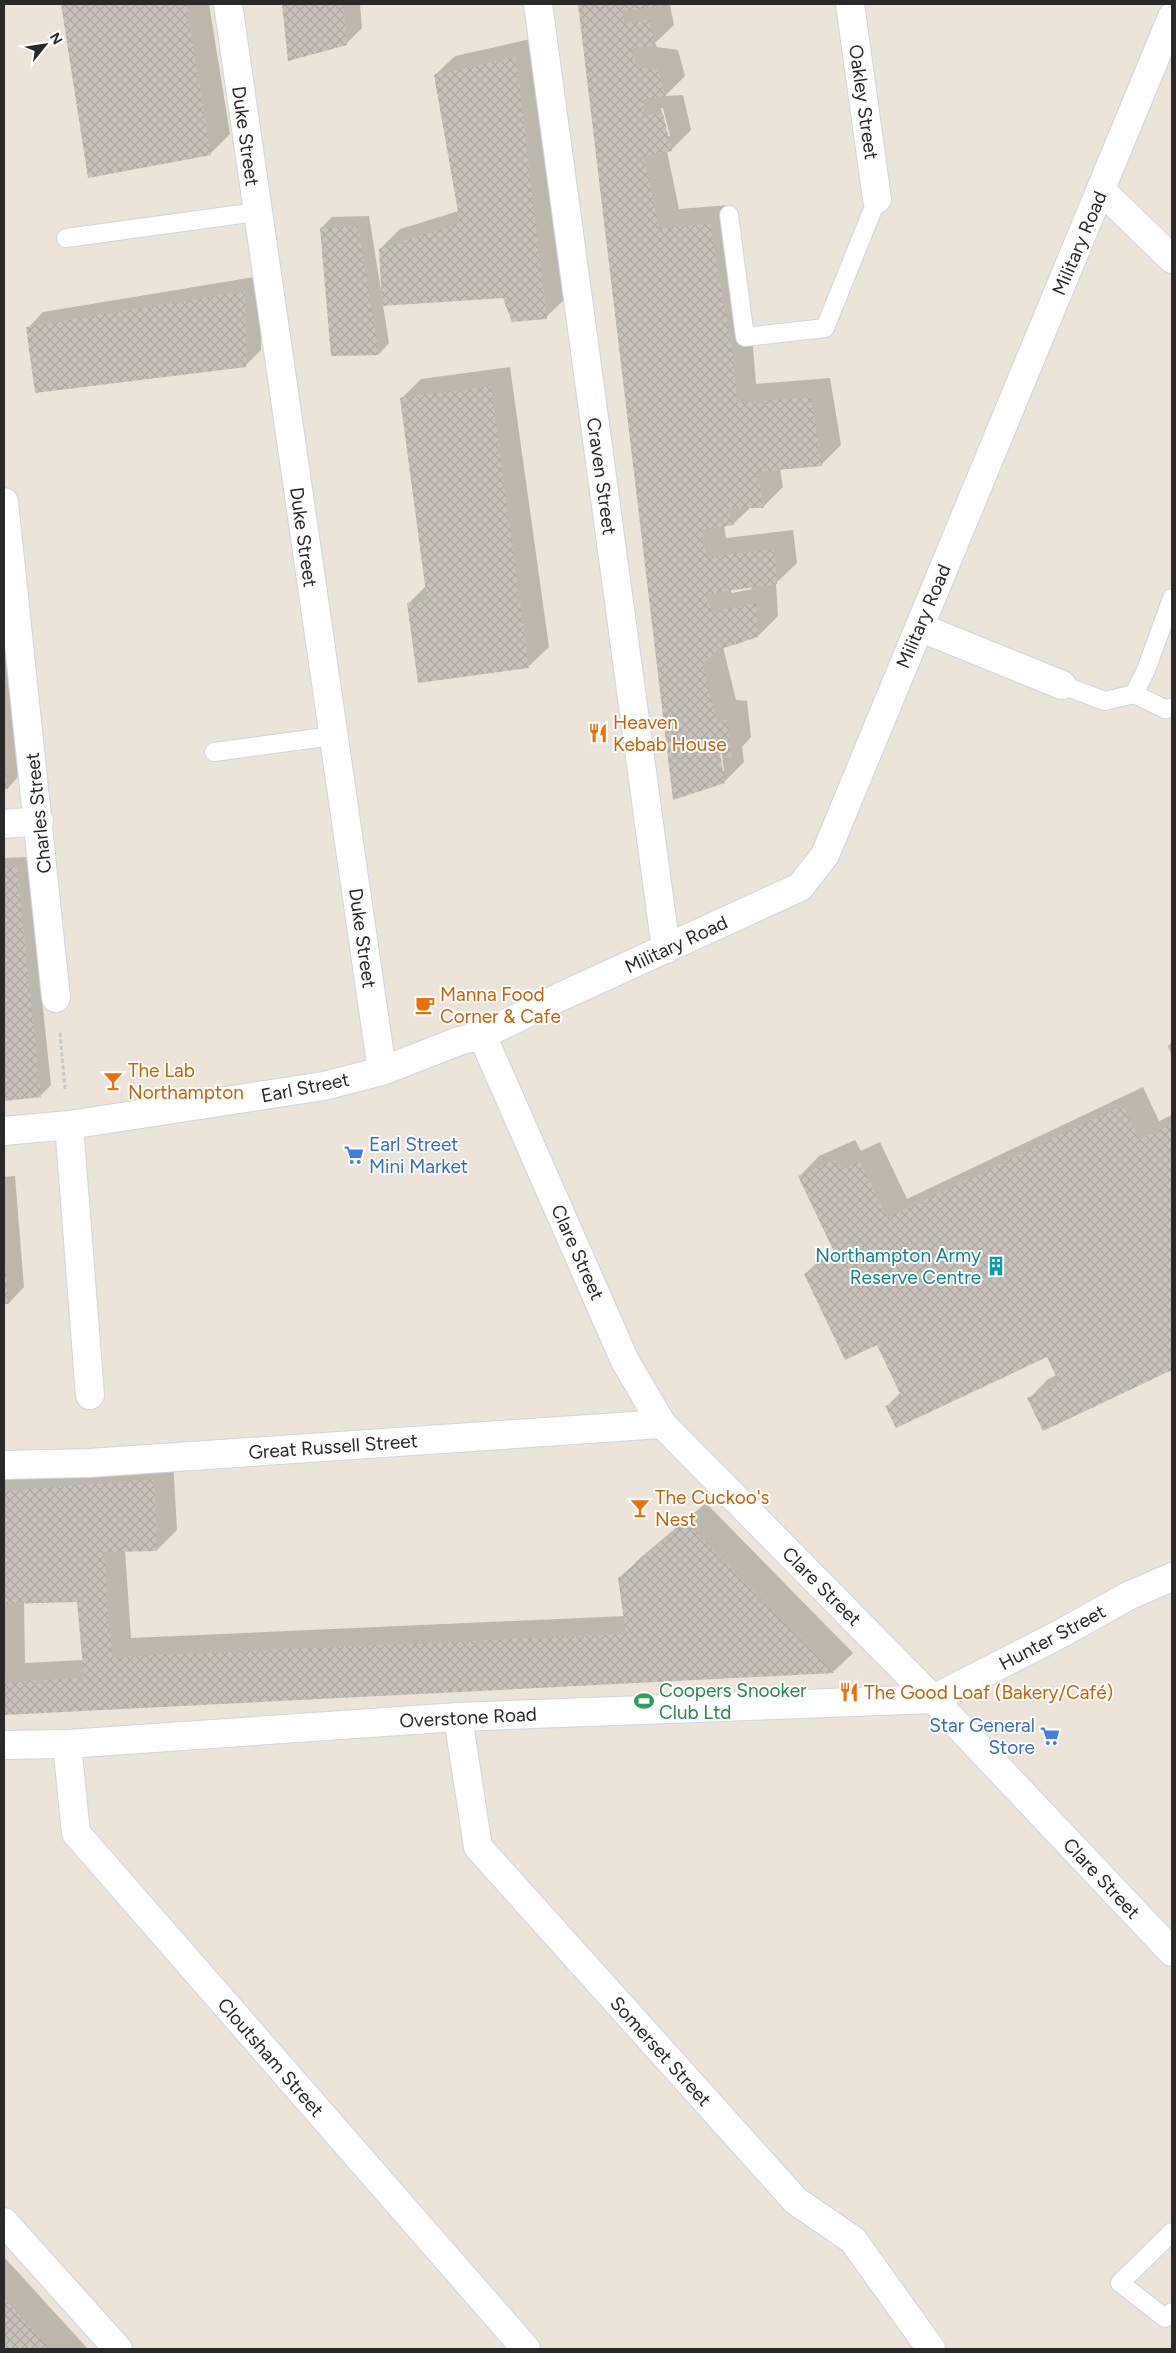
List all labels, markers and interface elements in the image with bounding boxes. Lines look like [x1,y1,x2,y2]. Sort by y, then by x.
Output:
north arrow [20,20,70,70]
text: N [46,30,66,48]
street label: Oakley Street [844,43,883,161]
street label: Duke Street [227,84,264,188]
street label: Military Road [1047,188,1112,299]
street label: Craven Street [582,416,621,536]
street label: Duke Street [285,485,322,589]
street label: Military Road [891,561,956,672]
place label: Heaven Kebab House [613,711,727,756]
restaurant icon: Heaven Kebab House [587,722,609,744]
street label: Charles Street [21,751,56,875]
street label: Duke Street [344,886,381,990]
street label: Military Road [621,911,731,978]
place label: Manna Food Corner & Cafe [440,983,561,1028]
cafe icon: Manna Food Corner & Cafe [414,994,436,1016]
place label: The Lab Northampton [128,1059,244,1104]
street label: Earl Street [259,1068,351,1107]
bar icon: The Lab Northampton [102,1070,124,1092]
place label: Earl Street Mini Market [369,1133,468,1178]
supermarket icon: Earl Street Mini Market [343,1144,365,1166]
street label: Clare Street [546,1201,609,1304]
place label: Northampton Army Reserve Centre [815,1244,981,1289]
building icon: Northampton Army Reserve Centre [985,1255,1007,1277]
street label: Great Russell Street [248,1429,418,1464]
place label: The Cuckoo's Nest [655,1486,770,1531]
bar icon: The Cuckoo's Nest [629,1497,651,1519]
street label: Clare Street [777,1542,866,1631]
street label: Hunter Street [995,1600,1109,1675]
place label: Coopers Snooker Club Ltd [659,1679,807,1724]
restaurant icon: The Good Loaf (Bakery/Café) [838,1681,860,1703]
place label: The Good Loaf (Bakery/Café) [864,1681,1113,1704]
sports icon: Coopers Snooker Club Ltd [633,1690,655,1712]
street label: Overstone Road [399,1702,537,1733]
place label: Star General Store [929,1714,1035,1759]
supermarket icon: Star General Store [1039,1725,1061,1747]
street label: Clare Street [1058,1833,1145,1924]
street label: Somerset Street [605,1992,716,2111]
street label: Cloutsham Street [213,1993,328,2121]

